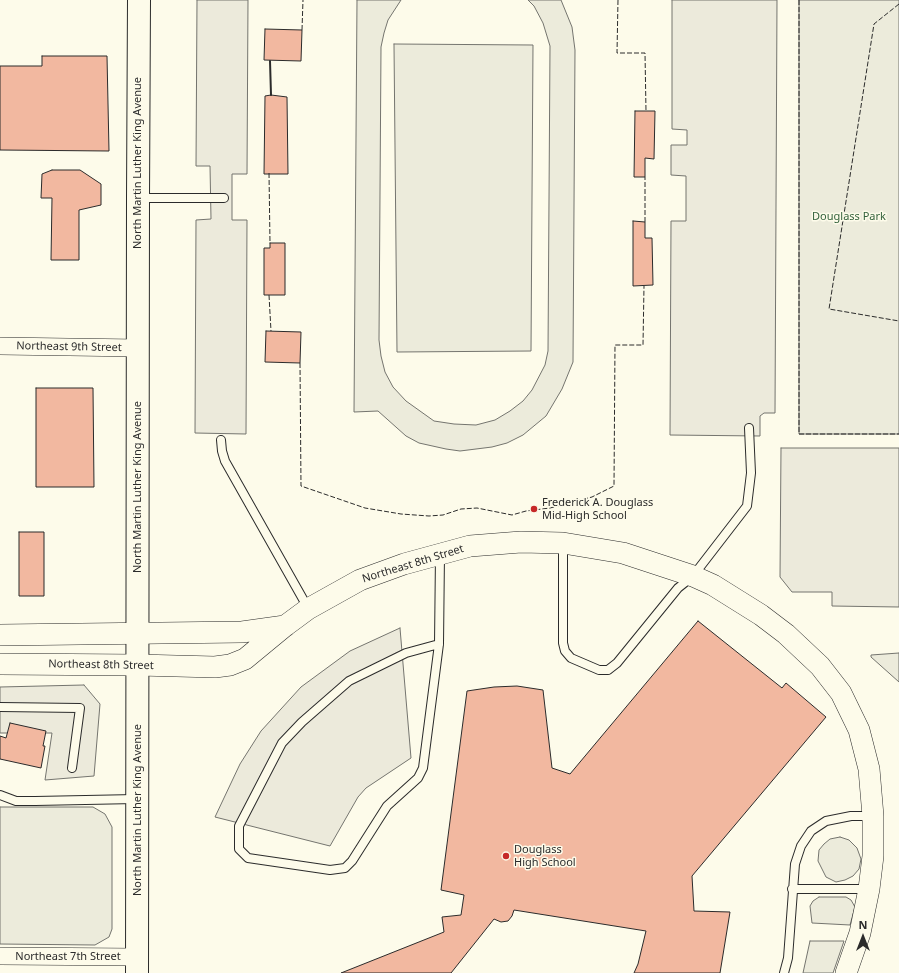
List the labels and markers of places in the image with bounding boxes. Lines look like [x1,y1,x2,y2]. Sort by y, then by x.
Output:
place label: Frederick A. Douglass Mid-High School [542,496,653,522]
marker: Frederick A. Douglass Mid-High School [529,504,539,514]
place label: Douglass High School [514,843,576,869]
marker: Douglass High School [501,851,511,861]

